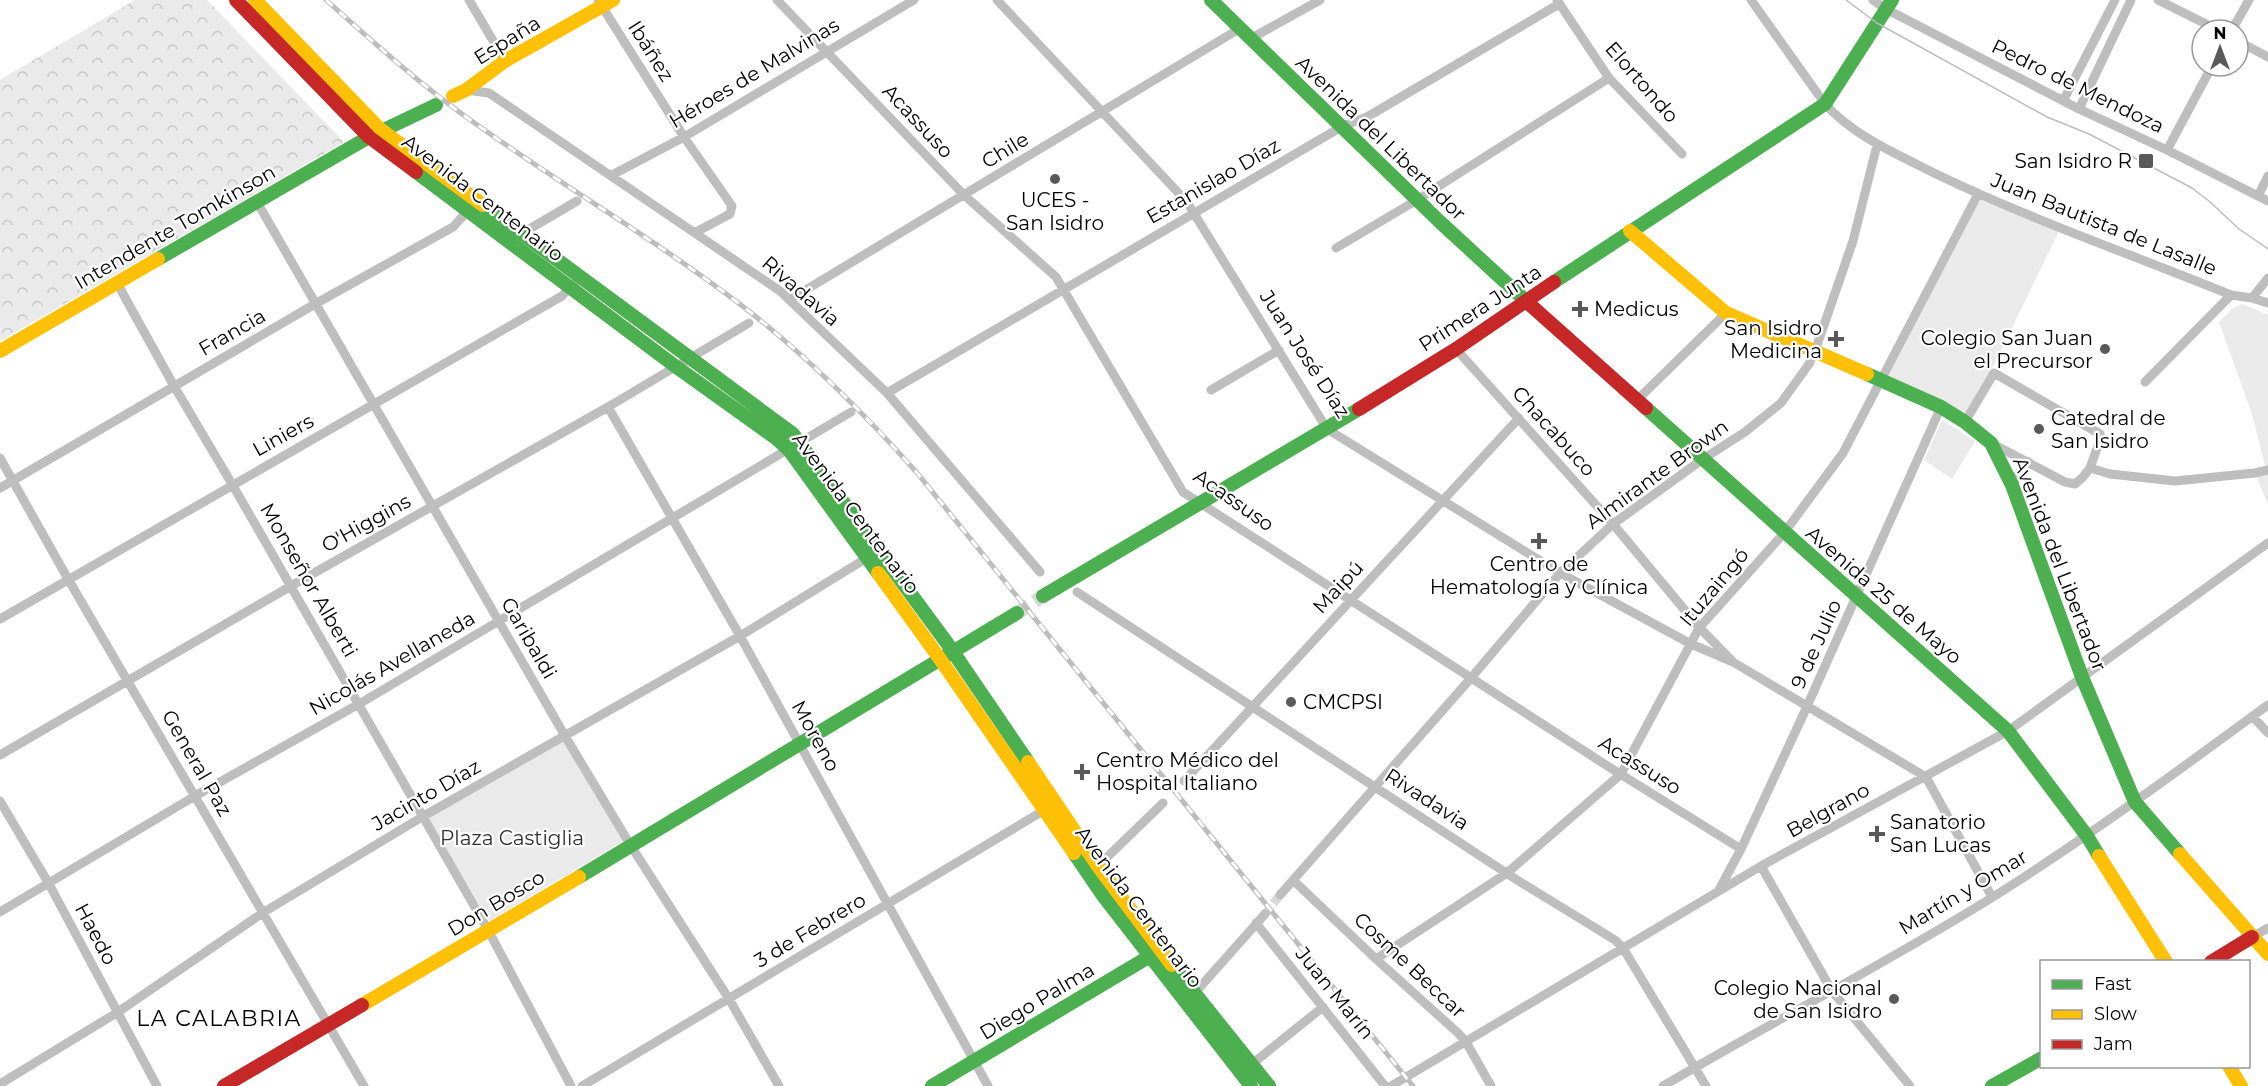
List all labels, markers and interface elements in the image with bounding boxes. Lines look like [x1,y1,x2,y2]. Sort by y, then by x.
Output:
street label: España [469,10,545,70]
street label: Héroes de Malvinas [665,13,844,133]
street label: Ibáñez [623,16,679,86]
north arrow [2190,18,2250,78]
text: N [2214,24,2226,43]
street label: Pedro de Mendoza [1988,34,2168,138]
street label: Elortondo [1600,37,1684,127]
street label: Avenida del Libertador [1291,51,1471,225]
street label: Acassuso [878,79,958,163]
street label: Chile [977,127,1033,173]
street label: Avenida Centenario [397,129,569,267]
street label: Estanislao Díaz [1142,133,1284,229]
place label: San Isidro R [2014,149,2132,173]
marker: San Isidro R [2137,152,2155,170]
street label: Intendente Tomkinson [70,160,280,294]
street label: Juan Bautista de Lasalle [1987,167,2220,280]
marker: UCES - San Isidro [1048,172,1062,186]
place label: UCES - San Isidro [1006,188,1104,235]
street label: Rivadavia [757,251,845,331]
street label: Primera Junta [1414,259,1546,357]
street label: Juan José Díaz [1254,285,1355,422]
place label: Medicus [1594,297,1679,321]
marker: Medicus [1571,300,1589,318]
street label: Francia [194,303,270,361]
place label: San Isidro Medicina [1724,316,1822,363]
place label: Colegio San Juan el Precursor [1921,326,2093,373]
marker: San Isidro Medicina [1827,330,1845,348]
marker: Colegio San Juan el Precursor [2098,342,2112,356]
street label: Chacabuco [1507,381,1601,481]
place label: Catedral de San Isidro [2051,406,2165,453]
street label: Liniers [248,408,318,461]
street label: Almirante Brown [1581,414,1733,534]
marker: Catedral de San Isidro [2032,422,2046,436]
street label: Avenida Centenario [787,427,925,599]
street label: Avenida del Libertador [2008,454,2112,674]
street label: Acassuso [1189,464,1279,536]
street label: O'Higgins [317,489,415,557]
street label: Monseñor Alberti [255,499,363,661]
street label: Avenida 25 de Mayo [1801,521,1967,669]
marker: Centro de Hematología y Clínica [1530,532,1548,550]
street label: Ituzaingó [1674,543,1754,631]
place label: Centro de Hematología y Clínica [1430,552,1648,599]
street label: Maipú [1308,556,1368,618]
street label: Garibaldi [496,593,562,683]
street label: 9 de Julio [1786,596,1846,692]
street label: Nicolás Avellaneda [305,606,479,720]
place label: CMCPSI [1303,690,1383,714]
marker: CMCPSI [1284,695,1298,709]
street label: Moreno [787,696,845,776]
street label: General Paz [157,706,237,820]
street label: Acassuso [1594,730,1686,800]
place label: Centro Médico del Hospital Italiano [1096,748,1279,795]
street label: Jacinto Díaz [367,754,485,836]
marker: Centro Médico del Hospital Italiano [1073,763,1091,781]
street label: Rivadavia [1381,763,1473,835]
street label: Belgrano [1782,777,1874,843]
place label: Sanatorio San Lucas [1890,810,1991,857]
street label: Avenida Centenario [1070,821,1208,993]
marker: Sanatorio San Lucas [1868,825,1886,843]
park label: Plaza Castiglia [440,826,584,850]
street label: Martín y Omar [1895,844,2031,940]
street label: Don Bosco [443,865,549,941]
street label: 3 de Febrero [750,887,870,973]
street label: Haedo [70,899,122,969]
street label: Cosme Beccar [1349,907,1471,1023]
street label: Juan Marín [1290,941,1379,1044]
street label: Diego Palma [975,957,1099,1045]
legend [2040,960,2250,1068]
text: Fast [2094,973,2132,995]
place label: Colegio Nacional de San Isidro [1714,976,1882,1023]
marker: Colegio Nacional de San Isidro [1887,992,1901,1006]
text: Slow [2094,1003,2137,1025]
district label: LA CALABRIA [136,1005,302,1032]
text: Jam [2093,1033,2133,1055]

